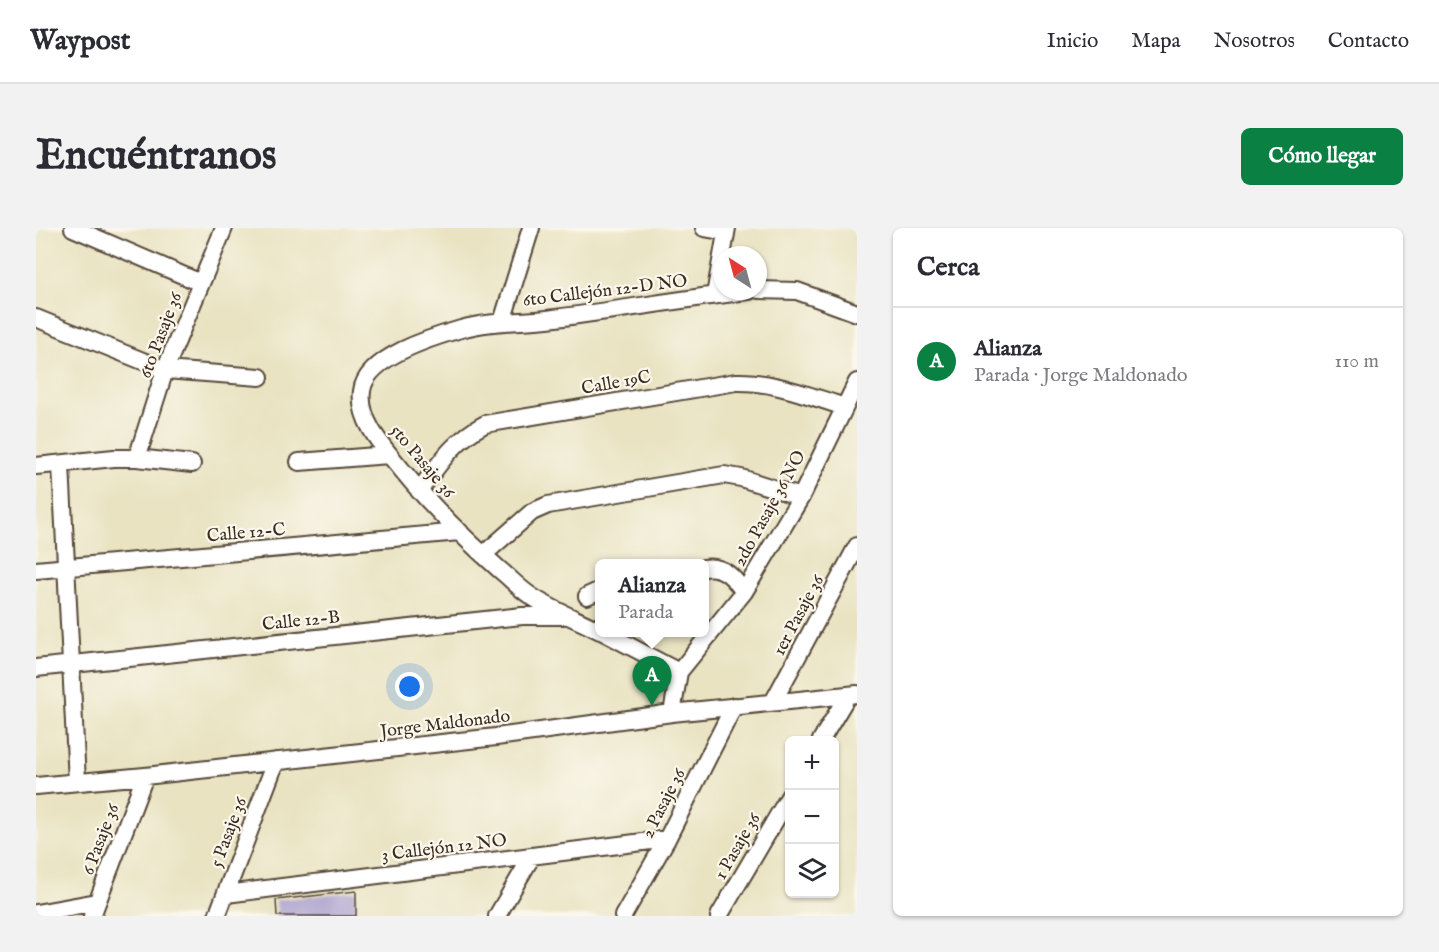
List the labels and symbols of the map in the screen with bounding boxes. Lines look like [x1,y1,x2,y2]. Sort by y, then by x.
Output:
north arrow [713,246,767,300]
street label: 6to Callejón 12-D NO [522,270,689,313]
street label: 6to Pasaje 36 [134,289,188,382]
street label: Calle 19C [580,366,653,401]
street label: 5to Pasaje 36 [384,420,460,504]
street label: 2do Pasaje 36 NO [729,447,812,571]
street label: Calle 12-C [206,519,287,548]
street label: 1er Pasaje 36 [768,571,830,660]
street label: Calle 12-B [261,606,341,637]
pin: A [632,656,672,706]
your location [395,672,424,701]
street label: Jorge Maldonado [377,705,512,744]
street label: 2 Pasaje 36 [637,765,692,842]
street label: 5 Pasaje 36 [206,794,253,871]
street label: 6 Pasaje 36 [77,800,126,878]
street label: 1 Pasaje 36 [710,809,767,884]
street label: 3 Callejón 12 NO [380,829,508,868]

